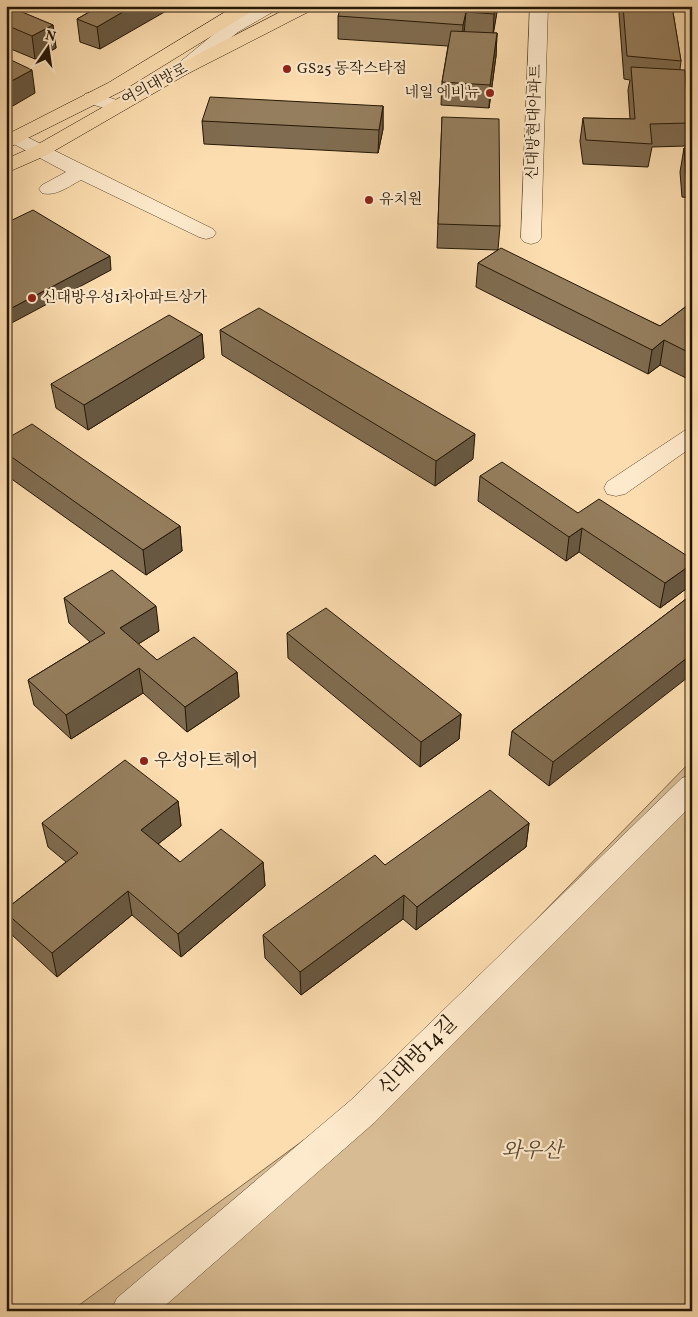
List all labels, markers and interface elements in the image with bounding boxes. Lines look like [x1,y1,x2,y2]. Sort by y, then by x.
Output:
north arrow [22,22,72,72]
text: N [43,26,58,47]
street label: 여의대방로 [118,58,192,111]
place label: GS25 동작스타점 [297,59,407,80]
marker: GS25 동작스타점 [281,63,293,75]
street label: 신대방현대아파트 [522,63,548,180]
place label: 네일 에비뉴 [405,83,481,104]
marker: 네일 에비뉴 [484,87,496,99]
place label: 유치원 [379,190,422,211]
marker: 유치원 [363,194,375,206]
place label: 신대방우성1차아파트상가 [42,288,208,309]
marker: 신대방우성1차아파트상가 [26,292,38,304]
place label: 우성아트헤어 [154,749,258,774]
marker: 우성아트헤어 [138,755,150,767]
street label: 신대방14길 [372,1010,464,1102]
park label: 와우산 [502,1137,565,1166]

